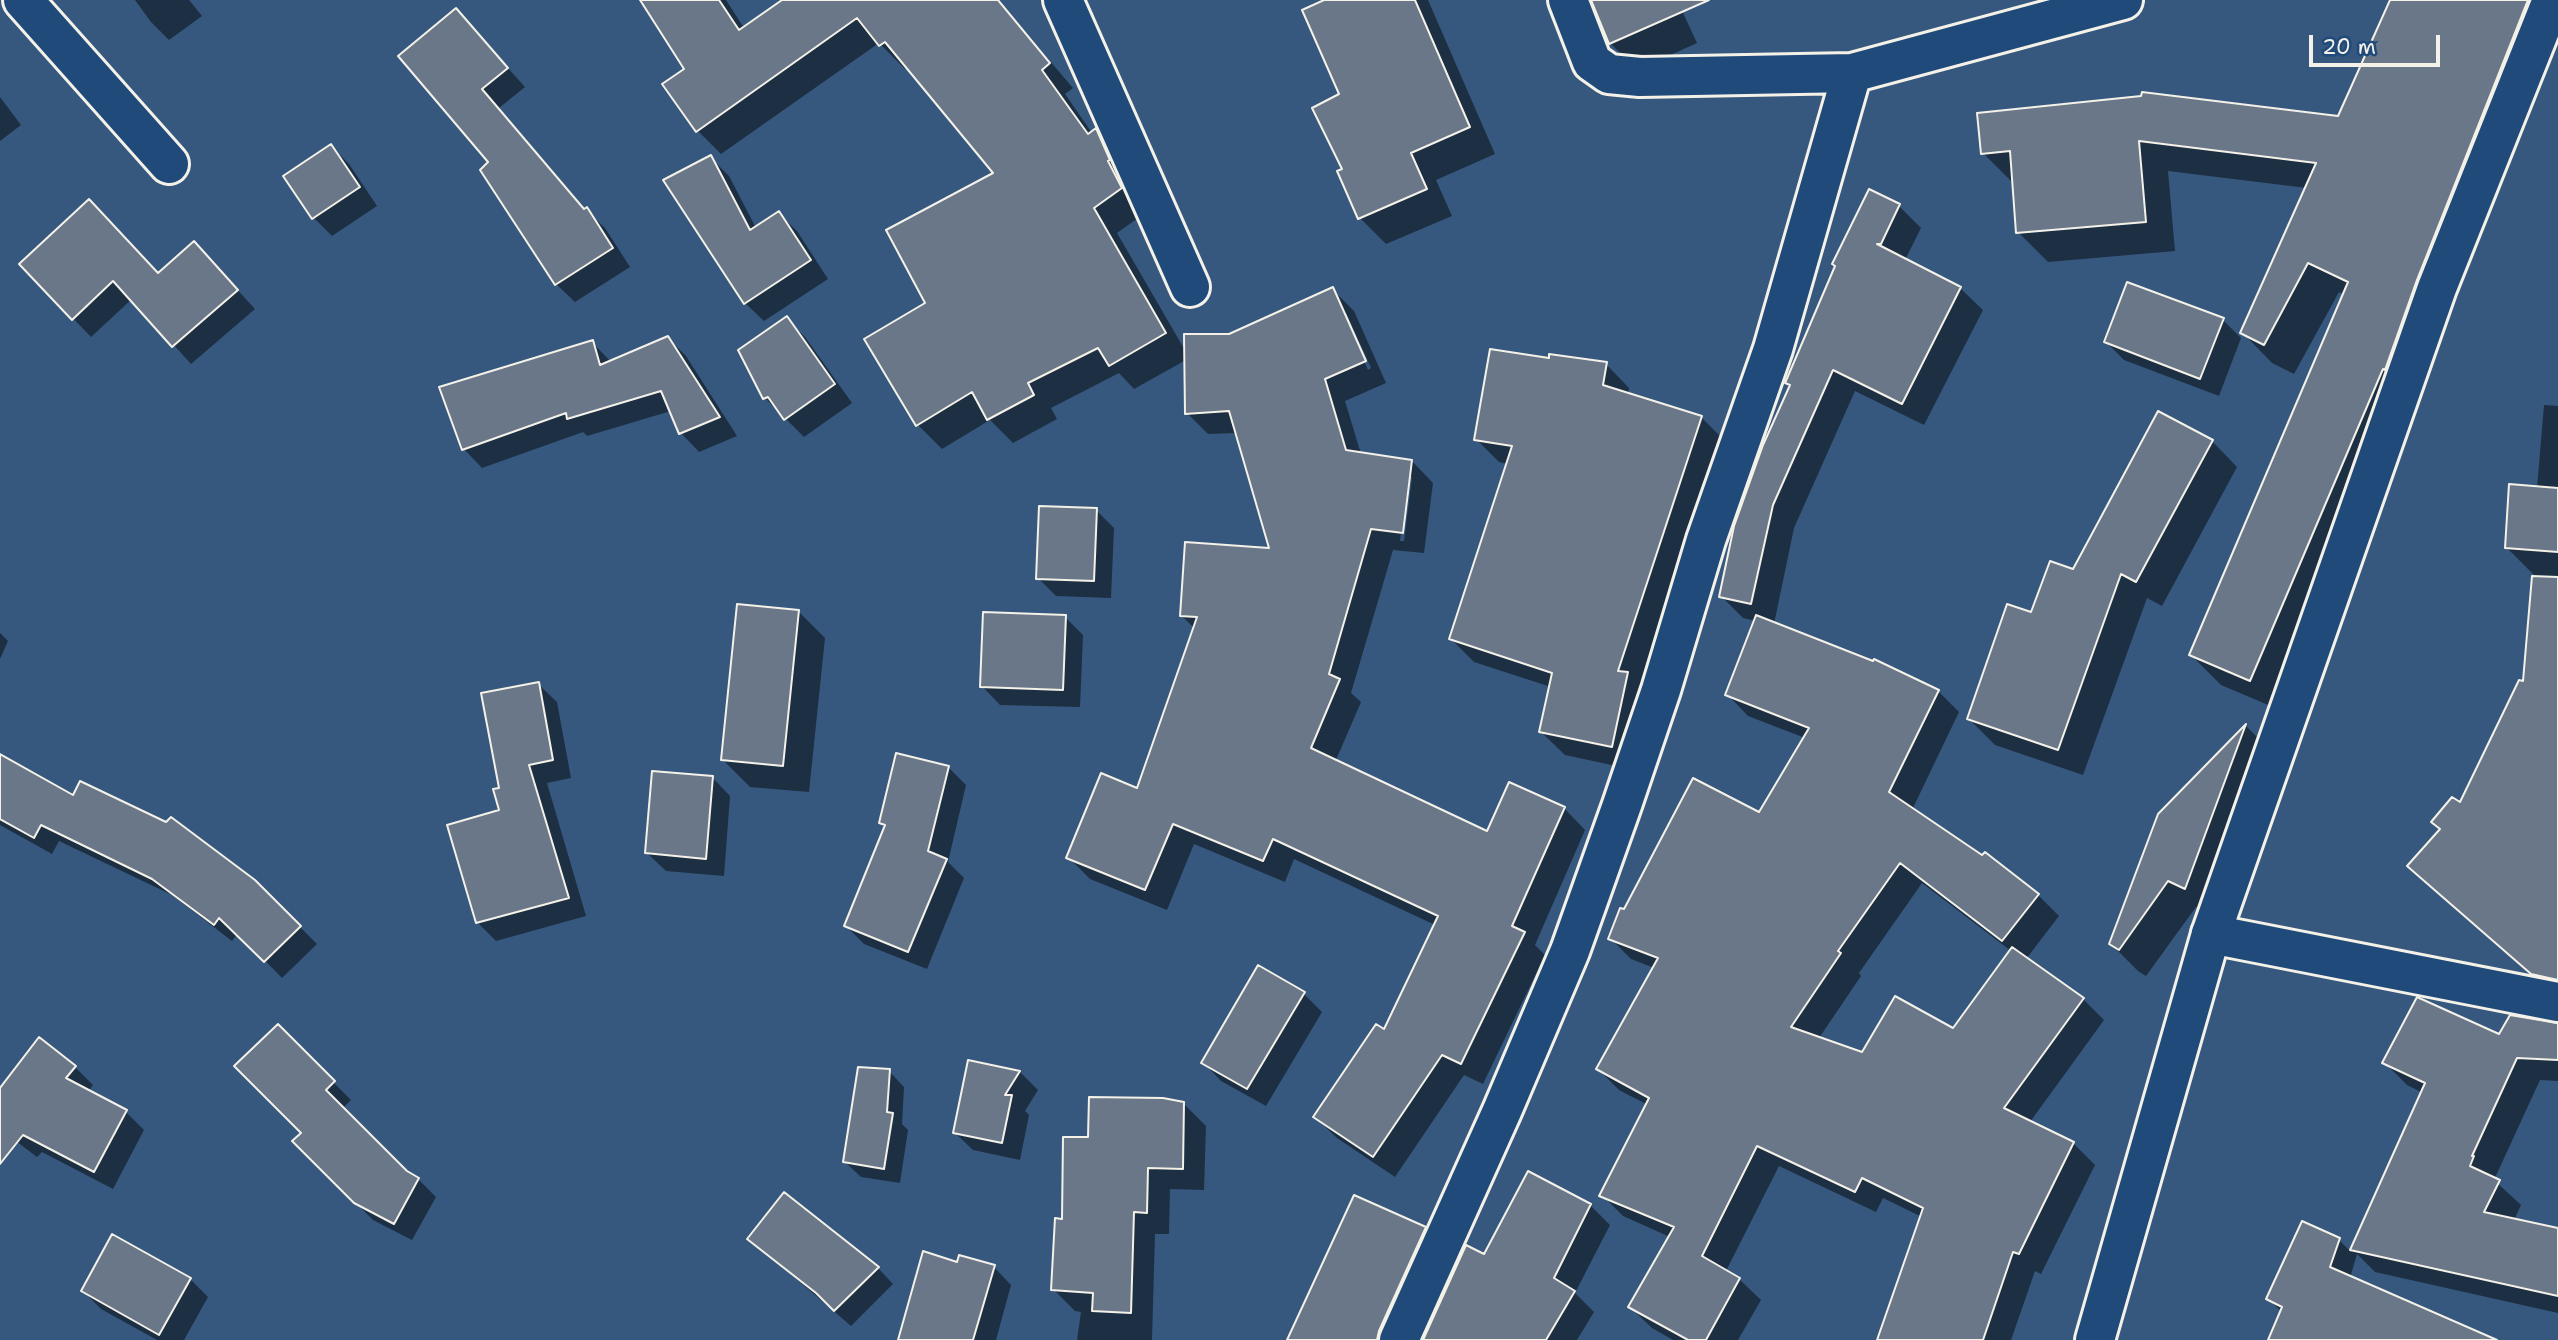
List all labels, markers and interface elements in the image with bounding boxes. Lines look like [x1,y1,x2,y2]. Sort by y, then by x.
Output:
scale bar [2313,21,2444,65]
text: 20 m [2322,33,2376,61]

